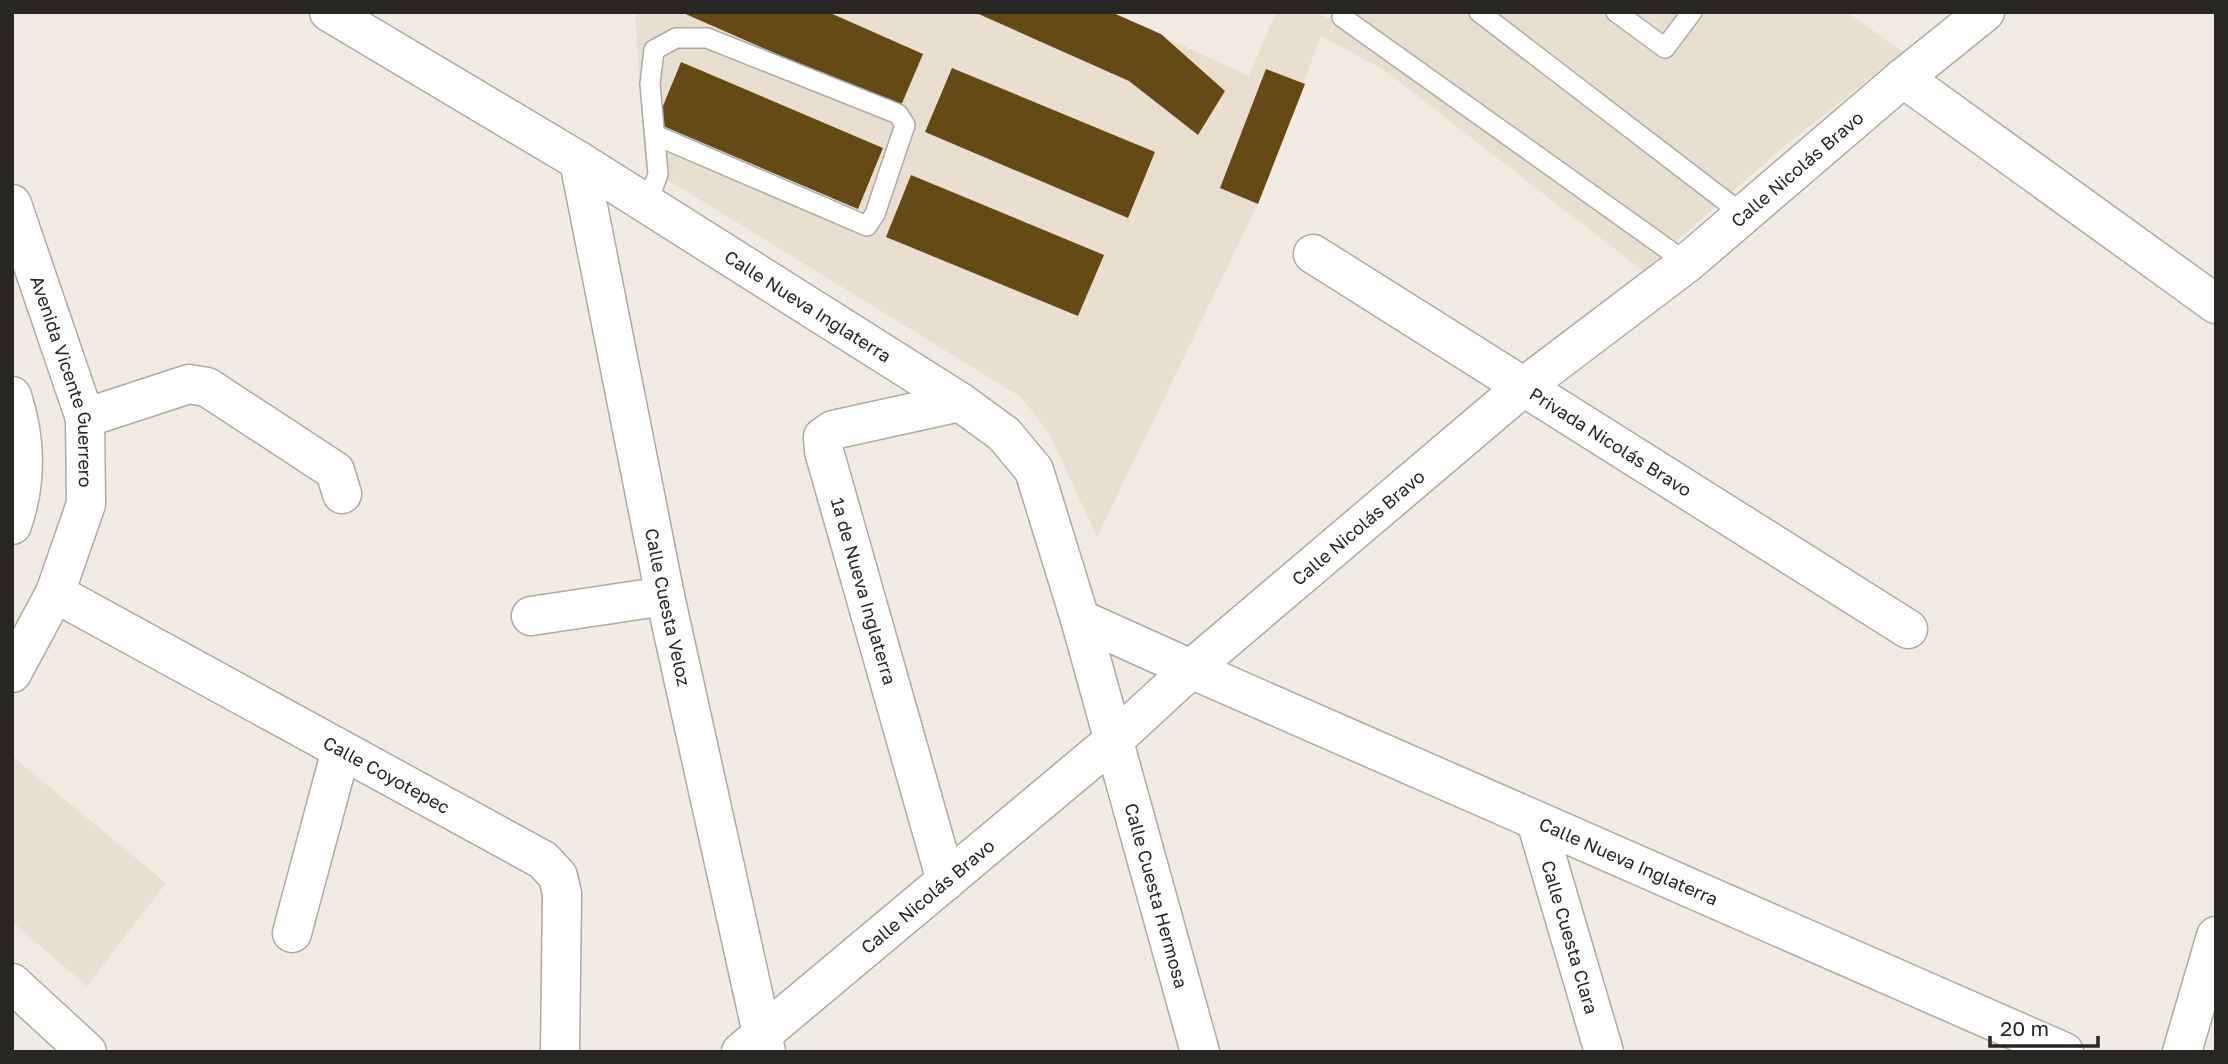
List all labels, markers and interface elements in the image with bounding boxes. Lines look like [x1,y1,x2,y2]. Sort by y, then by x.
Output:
street label: Calle Nicolás Bravo [1726,106,1868,232]
street label: Calle Nueva Inglaterra [721,245,895,367]
street label: Avenida Vicente Guerrero [26,273,97,488]
street label: Privada Nicolás Bravo [1526,382,1696,501]
street label: Calle Nicolás Bravo [1287,465,1429,590]
street label: 1a de Nueva Inglaterra [827,495,901,687]
street label: Calle Cuesta Veloz [641,526,696,688]
street label: Calle Coyotepec [319,731,454,818]
street label: Calle Cuesta Hermosa [1120,800,1193,991]
street label: Calle Nueva Inglaterra [1536,812,1721,910]
street label: Calle Nicolás Bravo [856,834,999,958]
street label: Calle Cuesta Clara [1537,858,1603,1016]
scale bar [1990,1004,2098,1048]
text: 20 m [2000,1015,2049,1041]

